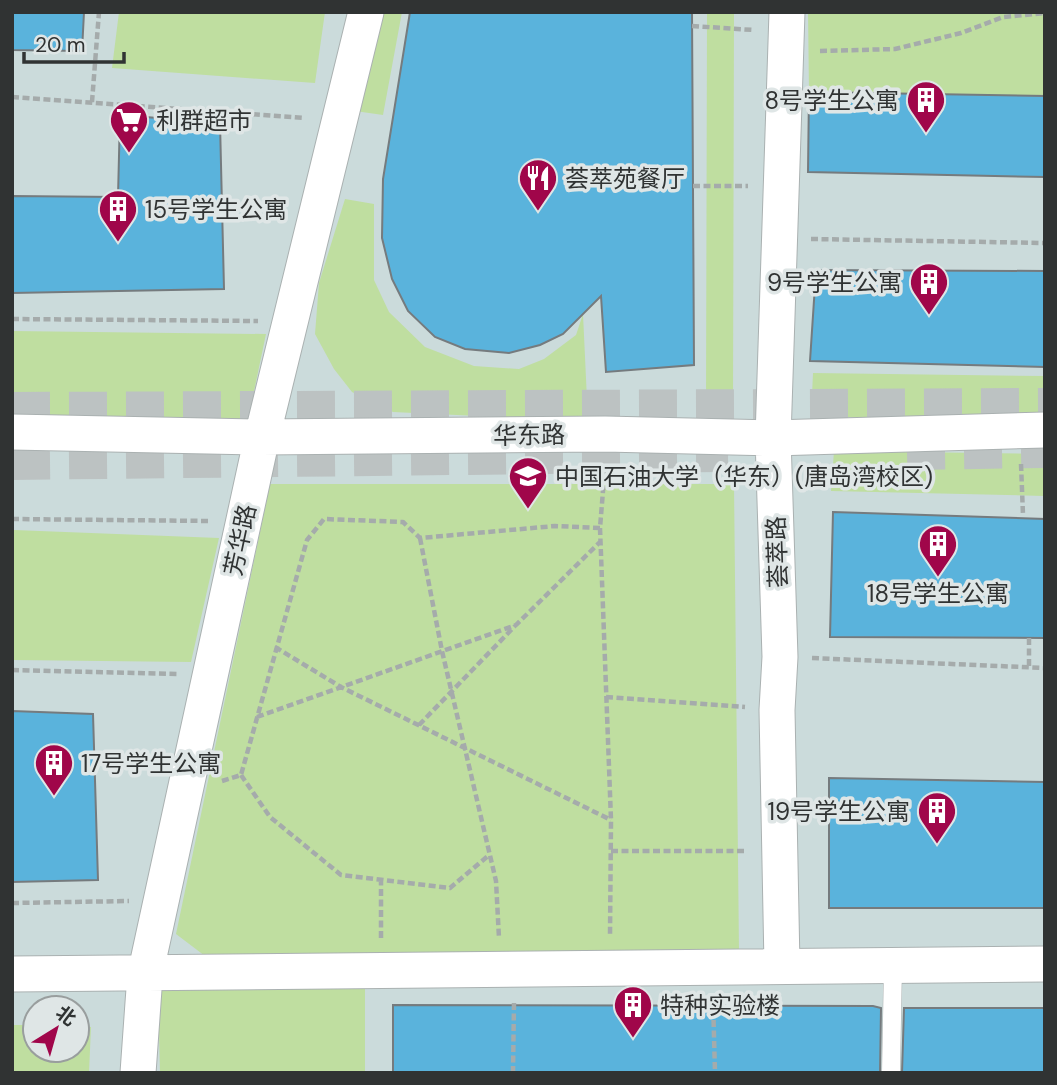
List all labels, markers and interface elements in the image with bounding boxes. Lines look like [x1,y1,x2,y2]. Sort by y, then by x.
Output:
scale bar [24,21,124,65]
text: 20 m [35,31,86,59]
building icon: 8号学生公寓 [905,79,947,134]
place label: 8号学生公寓 [764,85,899,116]
supermarket icon: 利群超市 [108,99,150,154]
place label: 利群超市 [156,105,252,136]
restaurant icon: 荟萃苑餐厅 [517,157,559,212]
place label: 荟萃苑餐厅 [565,163,685,194]
building icon: 15号学生公寓 [97,188,139,243]
place label: 15号学生公寓 [145,194,287,225]
building icon: 9号学生公寓 [908,261,950,316]
place label: 9号学生公寓 [767,267,902,298]
street label: 华东路 [493,419,565,451]
school or university icon: 中国石油大学（华东）(唐岛湾校区) [507,455,549,510]
place label: 中国石油大学（华东）(唐岛湾校区) [555,461,933,492]
street label: 芳华路 [217,502,263,578]
street label: 荟萃路 [760,515,794,589]
building icon: 18号学生公寓 [917,523,959,578]
place label: 18号学生公寓 [867,578,1009,609]
building icon: 17号学生公寓 [33,742,75,797]
place label: 17号学生公寓 [81,748,221,779]
building icon: 19号学生公寓 [916,790,958,845]
place label: 19号学生公寓 [767,796,910,827]
building icon: 特种实验楼 [612,984,654,1039]
place label: 特种实验楼 [660,990,780,1021]
north arrow [21,994,91,1064]
text: 北 [51,1000,81,1032]

